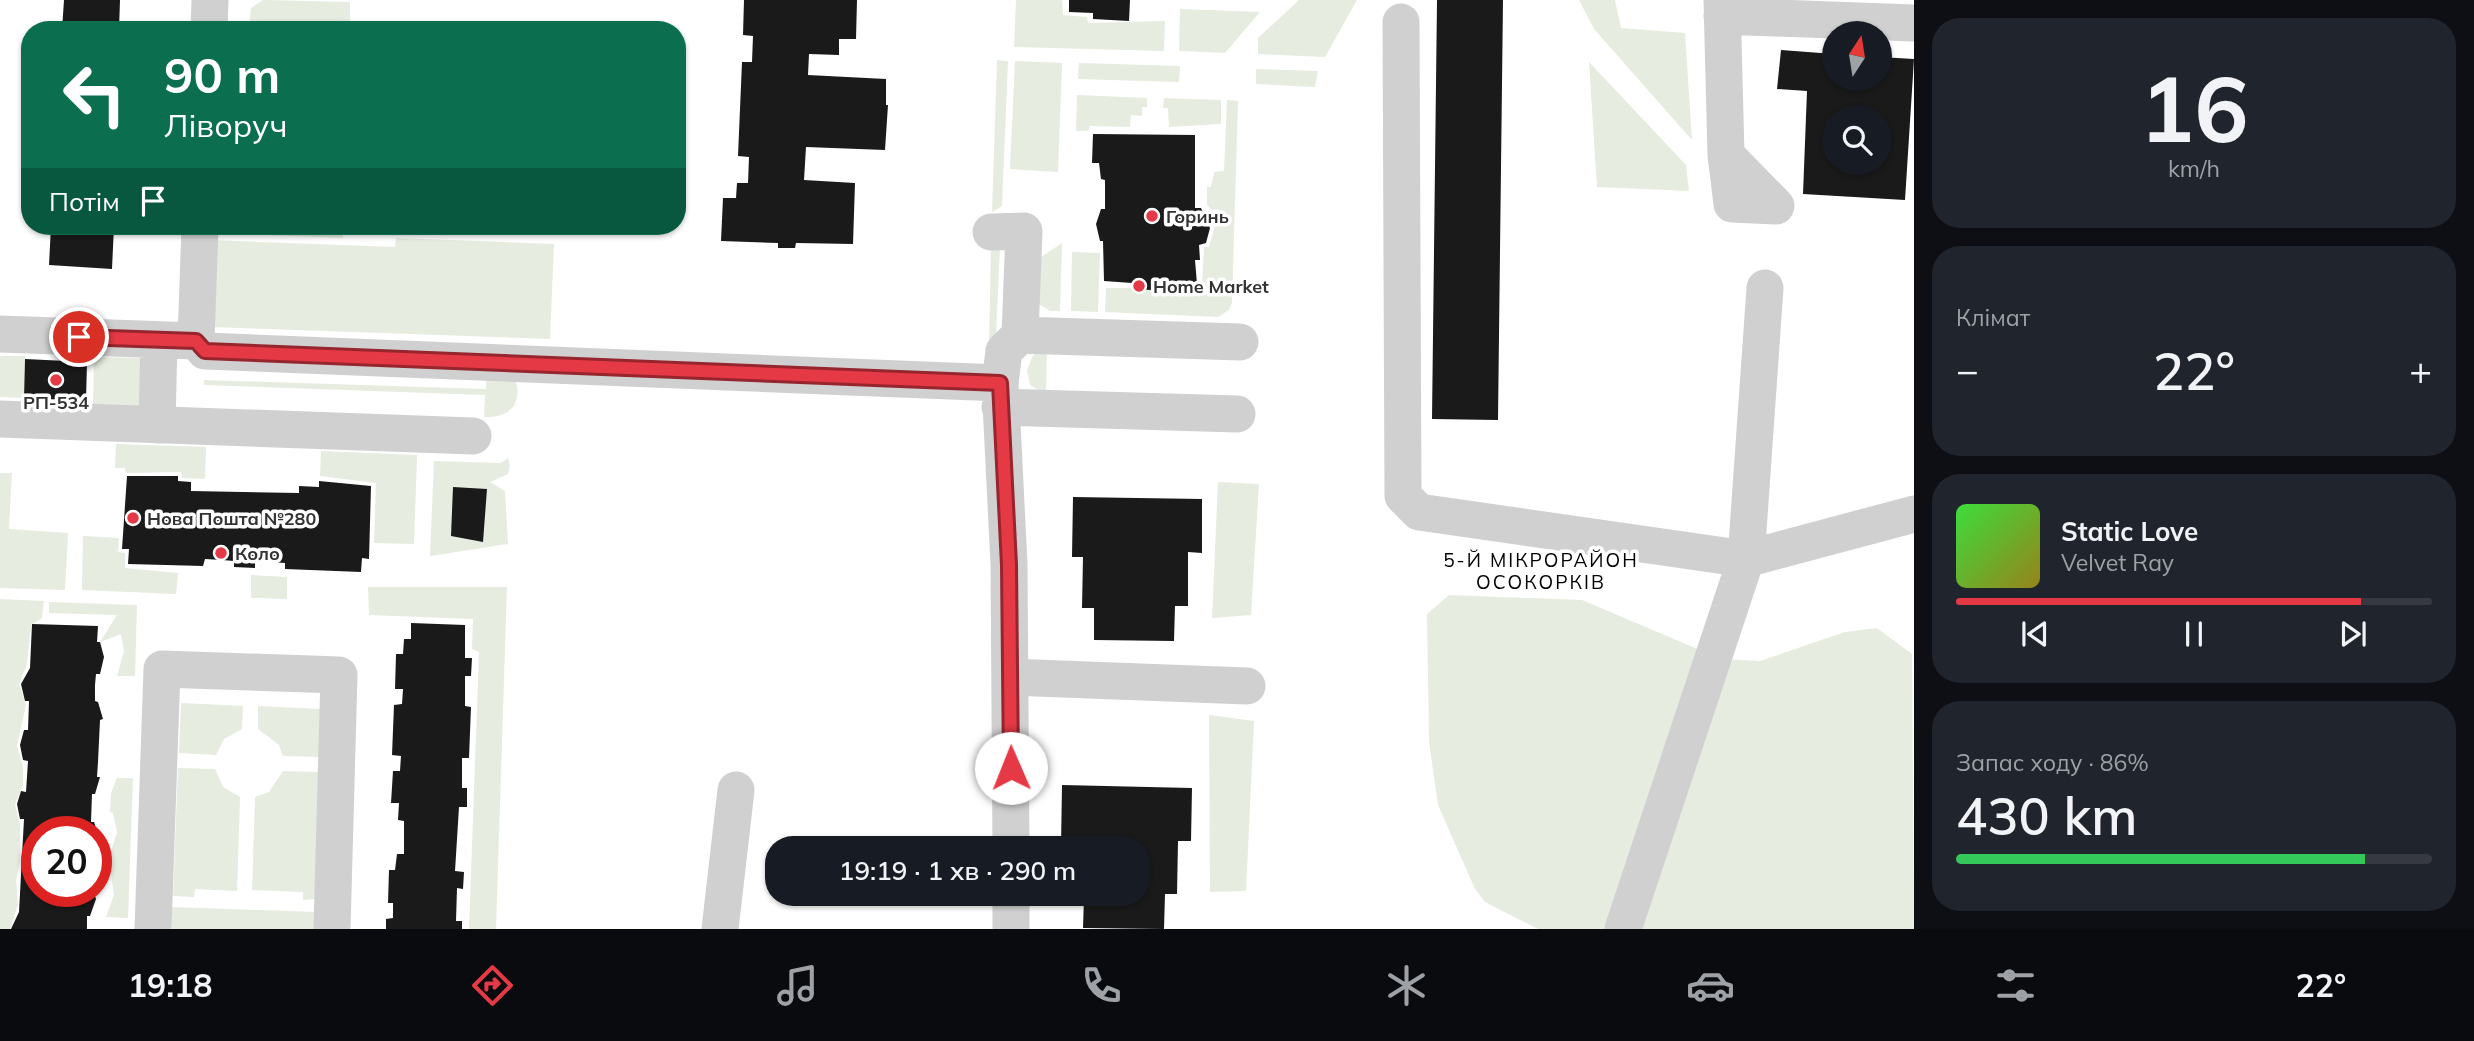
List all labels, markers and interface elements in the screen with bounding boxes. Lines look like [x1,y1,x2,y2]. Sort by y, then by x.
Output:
north arrow [1822,21,1892,91]
map controls [1822,21,1892,175]
text: 90 m [164,44,280,105]
icon: left [49,49,140,140]
text: 16 [2139,51,2249,165]
text: Ліворуч [164,105,287,145]
button: search [1822,105,1892,175]
text: km/h [2168,154,2220,183]
icon: arrive [134,182,172,220]
text: Потім [49,185,120,218]
place label: Горинь [1166,205,1229,228]
marker: Горинь [1144,208,1160,224]
place label: Home Market [1153,275,1269,298]
marker: Home Market [1131,278,1147,294]
text: Клімат [1956,303,2030,332]
pin [49,307,109,367]
icon: arrive [60,318,98,356]
text: 22° [2153,338,2235,403]
text: − [1956,346,1979,394]
text: + [2409,346,2432,394]
marker: РП-534 [48,372,64,388]
place label: РП-534 [23,391,89,414]
place label: Нова Пошта №280 [147,507,316,530]
marker: Нова Пошта №280 [125,510,141,526]
text: Static Love [2061,515,2198,548]
place label: Коло [235,542,280,565]
marker: Коло [213,545,229,561]
district label: 5-Й МІКРОРАЙОН ОСОКОРКІВ [1443,548,1639,594]
text: Velvet Ray [2061,548,2174,577]
icon: previous [2016,615,2054,653]
icon: pause [2175,615,2213,653]
icon: next [2334,615,2372,653]
position arrow [974,731,1048,805]
text: Запас ходу · 86% [1956,748,2149,777]
text: 430 km [1956,783,2137,848]
speed limit sign: 20 [21,816,112,907]
text: 19:19 · 1 хв · 290 m [839,854,1076,887]
icon: directions [468,961,517,1010]
icon: music [773,961,822,1010]
icon: phone [1077,961,1126,1010]
icon: climate [1382,961,1431,1010]
icon: car [1686,961,1735,1010]
icon: filters [1991,961,2040,1010]
text: 19:18 [128,965,213,1005]
text: 22° [2296,965,2346,1005]

